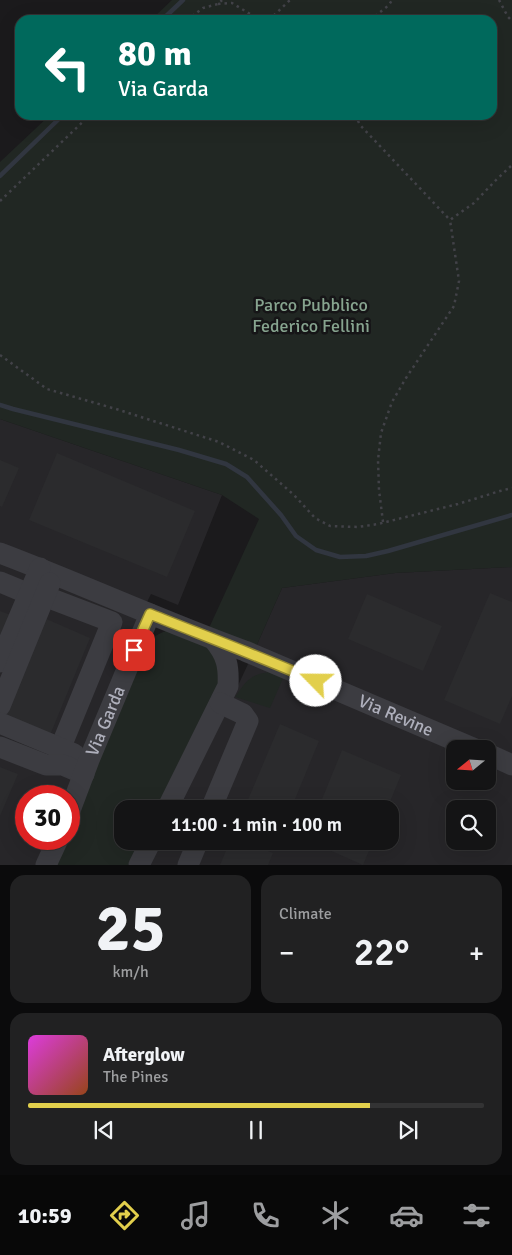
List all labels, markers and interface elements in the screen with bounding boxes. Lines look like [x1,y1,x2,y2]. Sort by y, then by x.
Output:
text: 80 m [118,32,192,75]
icon: left [35,35,100,100]
text: Via Garda [118,75,209,102]
park label: Parco Pubblico Federico Fellini [252,294,370,337]
pin [113,629,155,671]
icon: arrive [120,636,148,664]
position arrow [289,654,341,706]
street label: Via Garda [81,682,130,759]
street label: Via Revine [355,690,437,741]
north arrow [446,740,496,790]
map controls [446,740,496,850]
speed limit sign: 30 [15,785,80,850]
button: search [446,800,496,850]
text: 11:00 · 1 min · 100 m [171,813,342,837]
text: 25 [95,889,166,969]
text: Climate [279,904,332,924]
text: 22° [354,929,409,976]
text: − [279,936,294,970]
text: + [469,936,484,970]
text: km/h [112,962,149,982]
text: Afterglow [103,1043,185,1067]
text: The Pines [103,1067,168,1087]
icon: previous [90,1116,118,1144]
icon: pause [242,1116,270,1144]
icon: next [394,1116,422,1144]
icon: directions [107,1198,142,1233]
icon: music [178,1198,213,1233]
icon: phone [248,1198,283,1233]
icon: climate [318,1198,353,1233]
icon: car [389,1198,424,1233]
icon: filters [459,1198,494,1233]
text: 10:59 [18,1202,72,1229]

